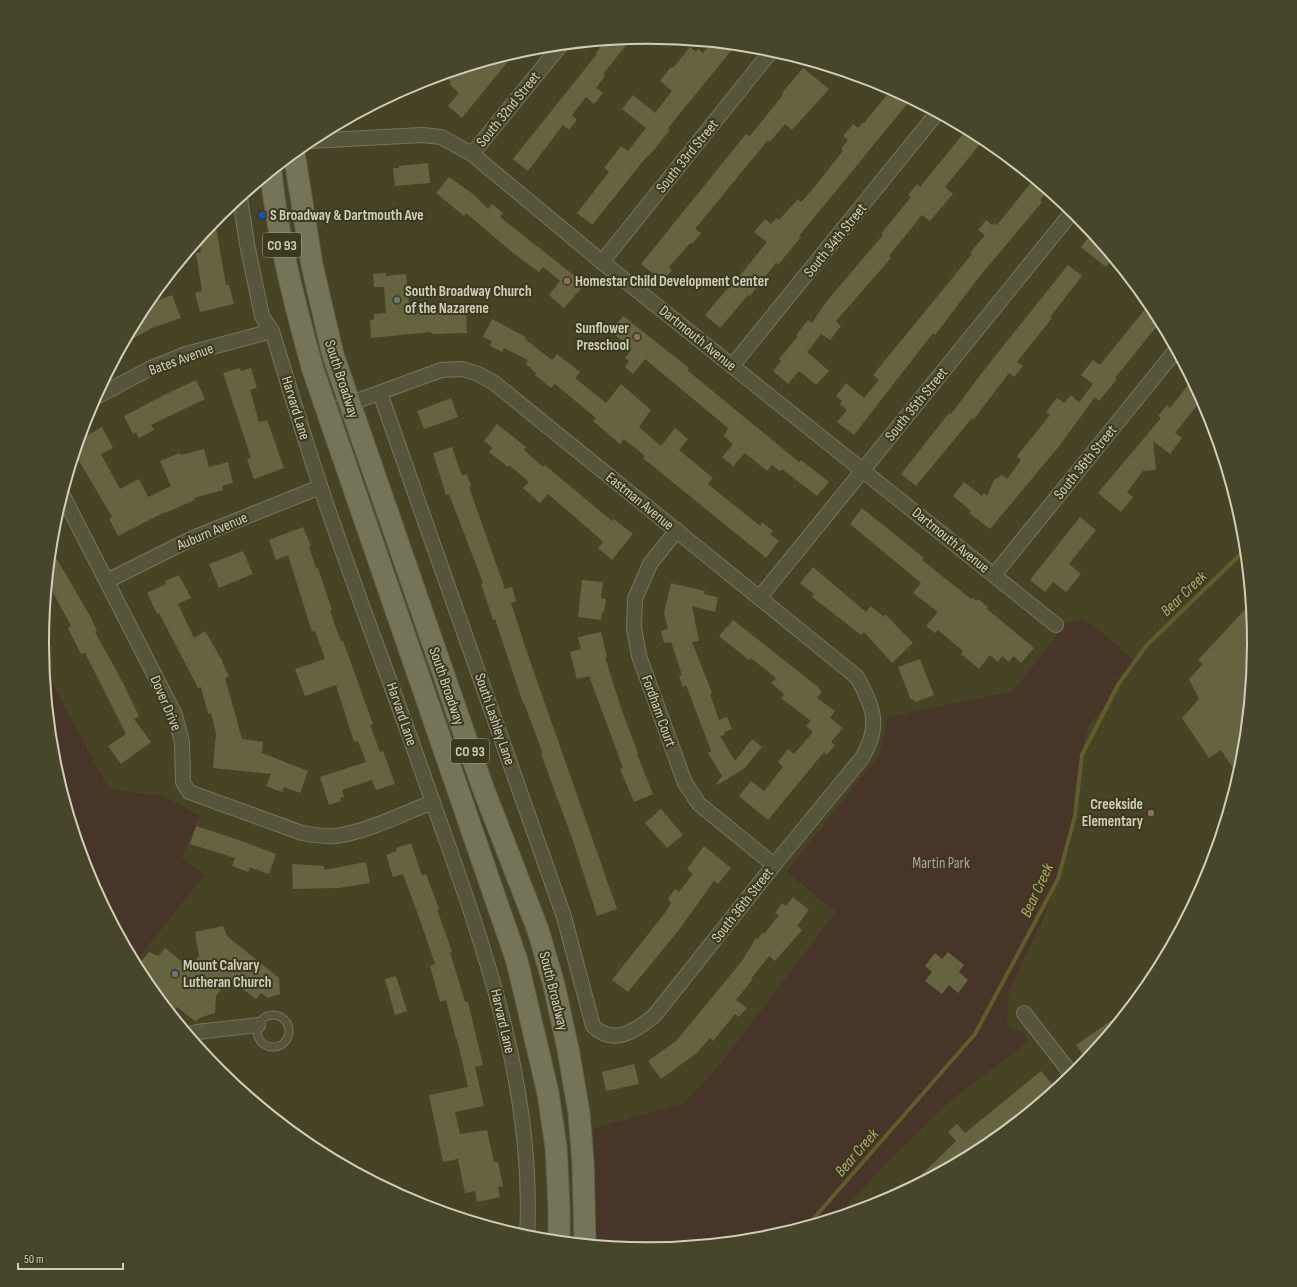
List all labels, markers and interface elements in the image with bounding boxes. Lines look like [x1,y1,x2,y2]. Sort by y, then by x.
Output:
street label: South 32nd Street [472,67,545,151]
street label: South 33rd Street [652,115,723,197]
street label: South 34th Street [800,199,871,281]
place label: S Broadway & Dartmouth Ave [270,206,424,225]
marker: S Broadway & Dartmouth Ave [257,210,267,220]
road number: CO 93 [263,233,301,257]
place label: Homestar Child Development Center [575,272,769,291]
marker: Homestar Child Development Center [562,276,572,286]
place label: South Broadway Church of the Nazarene [405,282,532,318]
marker: South Broadway Church of the Nazarene [392,295,402,305]
street label: Dartmouth Avenue [655,301,740,375]
place label: Sunflower Preschool [575,319,629,355]
marker: Sunflower Preschool [632,332,642,342]
street label: South Broadway [320,338,363,421]
street label: Bates Avenue [146,339,216,380]
street label: South 35th Street [881,363,952,445]
street label: Harvard Lane [277,374,314,442]
street label: South 36th Street [1050,421,1121,503]
street label: Eastman Avenue [602,468,678,535]
street label: Dartmouth Avenue [908,503,993,577]
street label: Auburn Avenue [173,508,250,555]
water label: Bear Creek [1157,567,1212,621]
street label: South Broadway [424,645,469,728]
street label: South Lashley Lane [470,671,519,768]
street label: Dover Drive [145,673,186,734]
street label: Fordham Court [637,673,680,750]
street label: Harvard Lane [382,680,421,748]
road number: CO 93 [451,739,489,763]
place label: Creekside Elementary [1082,795,1144,831]
marker: Creekside Elementary [1146,808,1156,818]
park label: Martin Park [912,854,970,873]
water label: Bear Creek [1017,860,1058,920]
street label: South 36th Street [707,864,778,947]
street label: South Broadway [535,950,573,1033]
place label: Mount Calvary Lutheran Church [183,956,271,992]
marker: Mount Calvary Lutheran Church [170,969,180,979]
street label: Harvard Lane [486,987,519,1055]
water label: Bear Creek [831,1124,884,1181]
scale bar [18,1245,123,1271]
text: 50 m [24,1252,44,1267]

